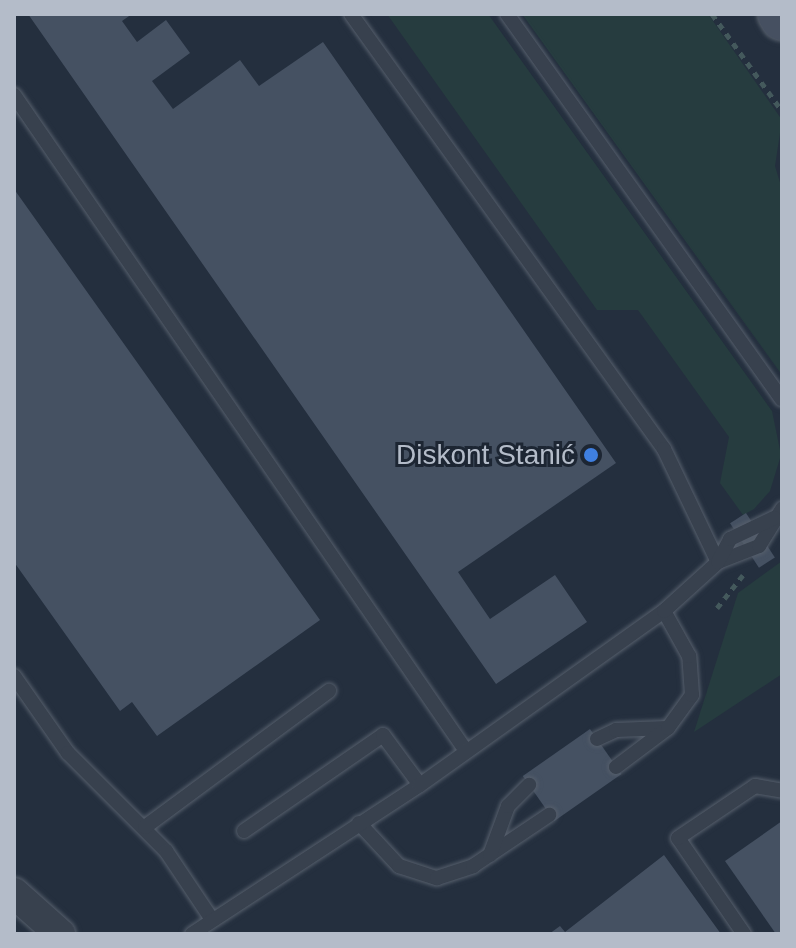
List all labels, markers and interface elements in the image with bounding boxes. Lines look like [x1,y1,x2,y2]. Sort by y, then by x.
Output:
place label: Diskont Stanić [396,438,575,472]
marker: Diskont Stanić [582,446,600,464]

